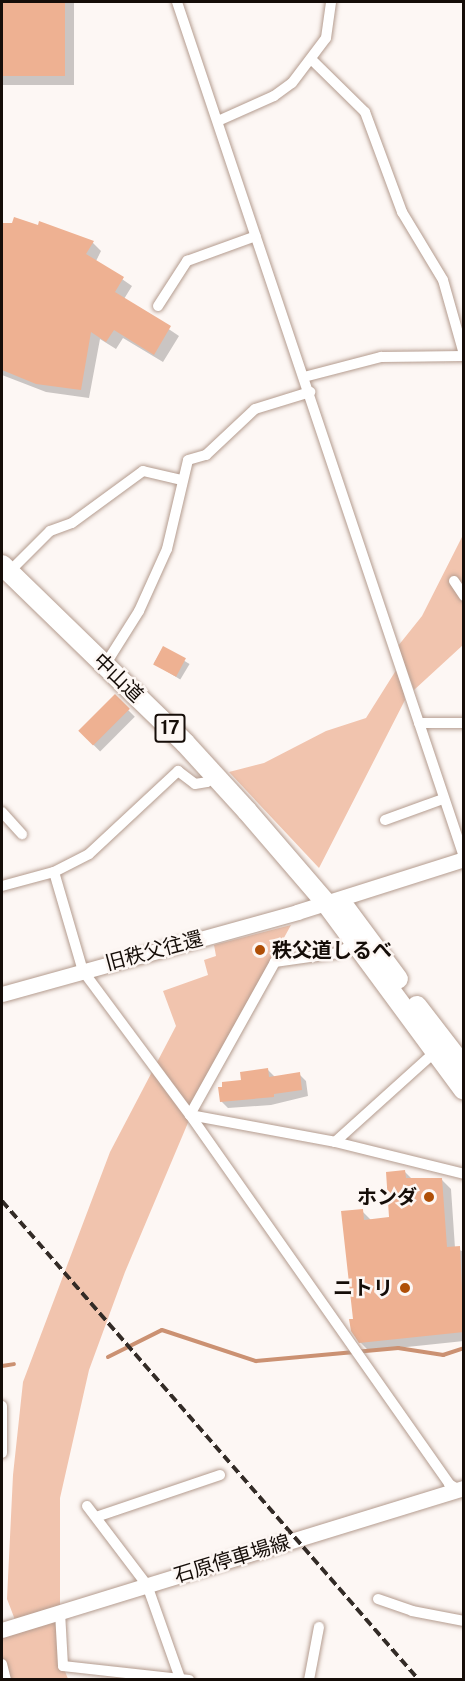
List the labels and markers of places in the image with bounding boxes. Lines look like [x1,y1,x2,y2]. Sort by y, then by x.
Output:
place label: 秩父道しるべ [272,938,392,962]
marker: 秩父道しるべ [253,943,267,957]
place label: ホンダ [357,1185,417,1209]
marker: ホンダ [422,1190,436,1204]
place label: ニトリ [333,1276,393,1300]
marker: ニトリ [398,1281,412,1295]

